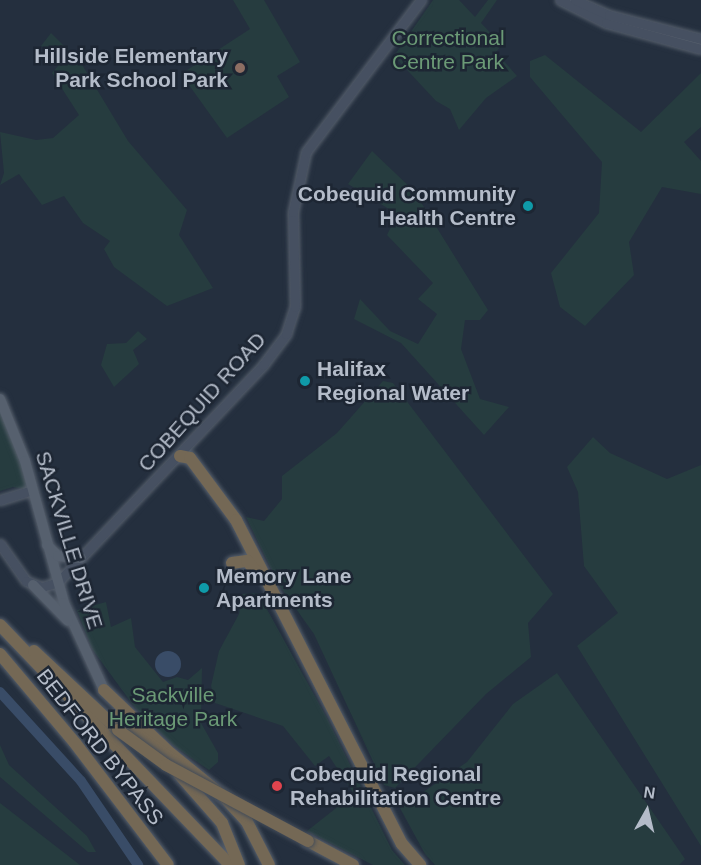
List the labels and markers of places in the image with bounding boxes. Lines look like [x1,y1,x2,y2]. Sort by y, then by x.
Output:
place label: Hillside Elementary Park School Park [34,43,228,93]
marker: Hillside Elementary Park School Park [233,61,247,75]
place label: Cobequid Community Health Centre [298,181,516,231]
marker: Cobequid Community Health Centre [521,199,535,213]
place label: Halifax Regional Water [317,356,469,406]
marker: Halifax Regional Water [298,374,312,388]
place label: Memory Lane Apartments [216,563,351,613]
marker: Memory Lane Apartments [197,581,211,595]
place label: Cobequid Regional Rehabilitation Centre [290,761,501,811]
marker: Cobequid Regional Rehabilitation Centre [268,777,286,795]

